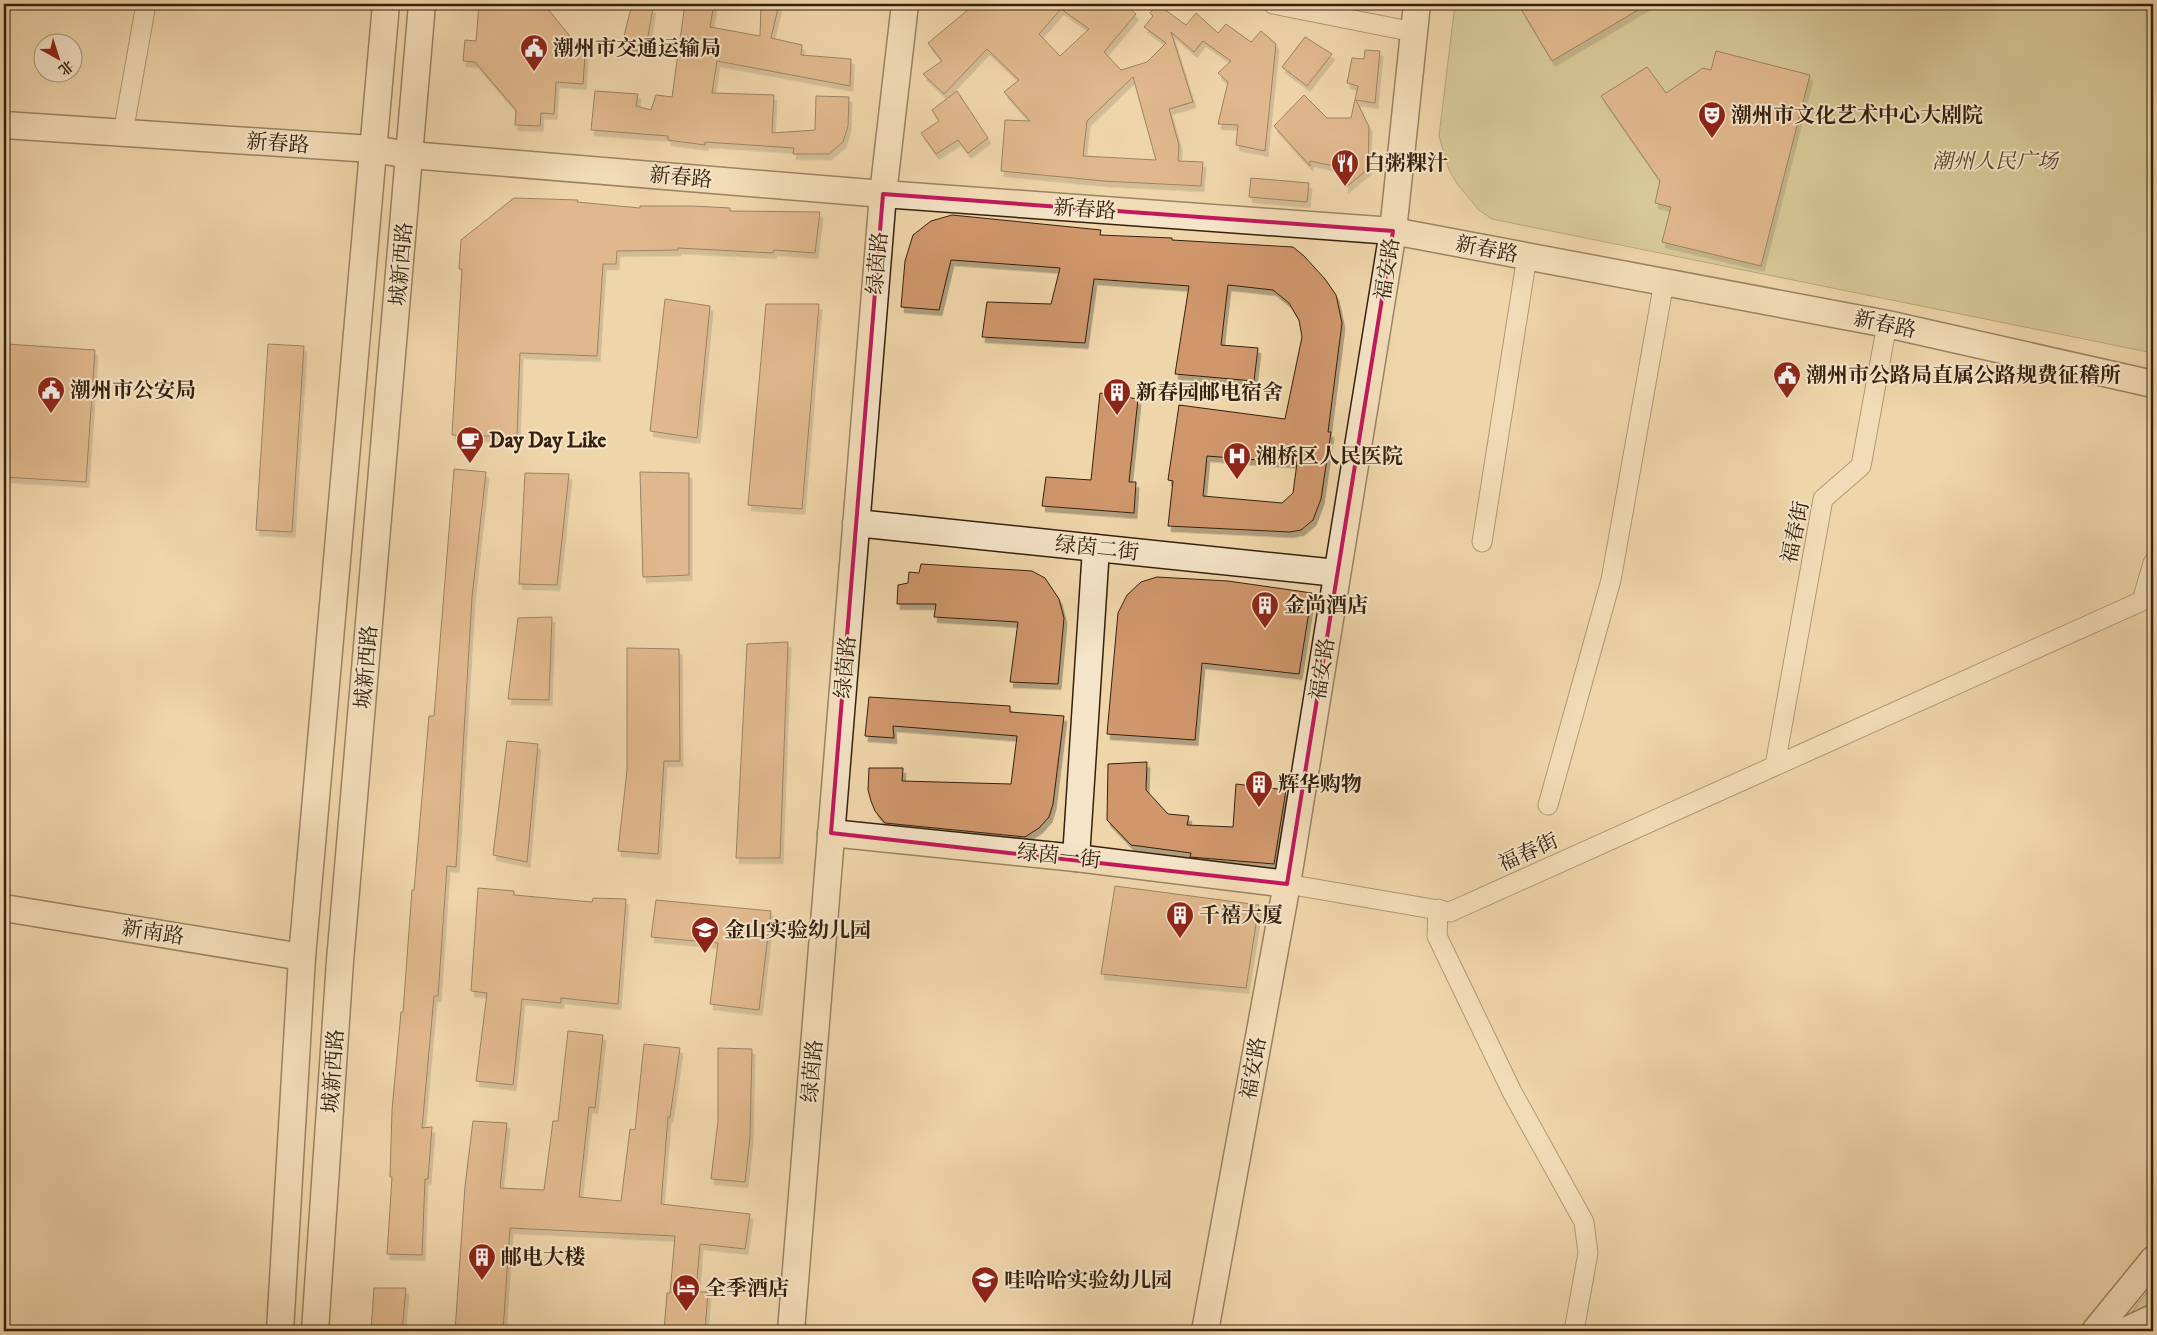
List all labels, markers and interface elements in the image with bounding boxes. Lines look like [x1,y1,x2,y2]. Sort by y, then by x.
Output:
north arrow [32,32,82,82]
public building icon: 潮州市交通运输局 [519,33,549,72]
place label: 潮州市交通运输局 [553,36,721,62]
text: 北 [54,56,77,79]
theatre icon: 潮州市文化艺术中心大剧院 [1697,100,1727,139]
place label: 潮州市文化艺术中心大剧院 [1731,103,1983,129]
street label: 新春路 [246,129,310,159]
restaurant icon: 白粥粿汁 [1330,148,1360,187]
park label: 潮州人民广场 [1932,149,2060,175]
place label: 白粥粿汁 [1364,151,1448,177]
street label: 新春路 [648,162,713,194]
street label: 新春路 [1053,195,1117,225]
street label: 城新西路 [385,221,419,307]
street label: 绿茵路 [862,231,894,296]
street label: 新春路 [1453,231,1520,269]
street label: 福安路 [1370,236,1406,302]
street label: 新春路 [1851,306,1918,344]
public building icon: 潮州市公路局直属公路规费征稽所 [1772,360,1802,399]
place label: 潮州市公路局直属公路规费征稽所 [1806,363,2121,389]
public building icon: 潮州市公安局 [36,375,66,414]
building icon: 新春园邮电宿舍 [1102,377,1132,416]
place label: 潮州市公安局 [70,378,196,404]
place label: 新春园邮电宿舍 [1136,380,1283,406]
cafe icon: Day Day Like [455,425,485,464]
place label: Day Day Like [489,428,607,454]
hospital icon: 湘桥区人民医院 [1222,441,1252,480]
place label: 湘桥区人民医院 [1256,444,1403,470]
street label: 福春街 [1777,499,1815,566]
street label: 绿茵二街 [1054,532,1140,566]
building icon: 金尚酒店 [1250,590,1280,629]
place label: 金尚酒店 [1284,593,1368,619]
street label: 城新西路 [350,624,384,710]
street label: 绿茵路 [830,635,862,700]
street label: 福安路 [1305,636,1341,702]
building icon: 辉华购物 [1244,769,1274,808]
place label: 辉华购物 [1278,772,1362,798]
street label: 福春街 [1494,828,1562,878]
street label: 绿茵一街 [1016,840,1102,874]
building icon: 千禧大厦 [1165,900,1195,939]
place label: 千禧大厦 [1199,903,1283,929]
street label: 新南路 [120,915,186,951]
school or university icon: 金山实验幼儿园 [690,915,720,954]
place label: 金山实验幼儿园 [724,918,871,944]
street label: 城新西路 [318,1028,350,1114]
street label: 福安路 [1236,1035,1272,1101]
street label: 绿茵路 [797,1039,829,1104]
building icon: 邮电大楼 [467,1242,497,1281]
place label: 邮电大楼 [501,1245,585,1271]
school or university icon: 哇哈哈实验幼儿园 [970,1265,1000,1304]
place label: 哇哈哈实验幼儿园 [1004,1268,1172,1294]
hotel icon: 全季酒店 [671,1273,701,1312]
place label: 全季酒店 [705,1276,789,1302]

